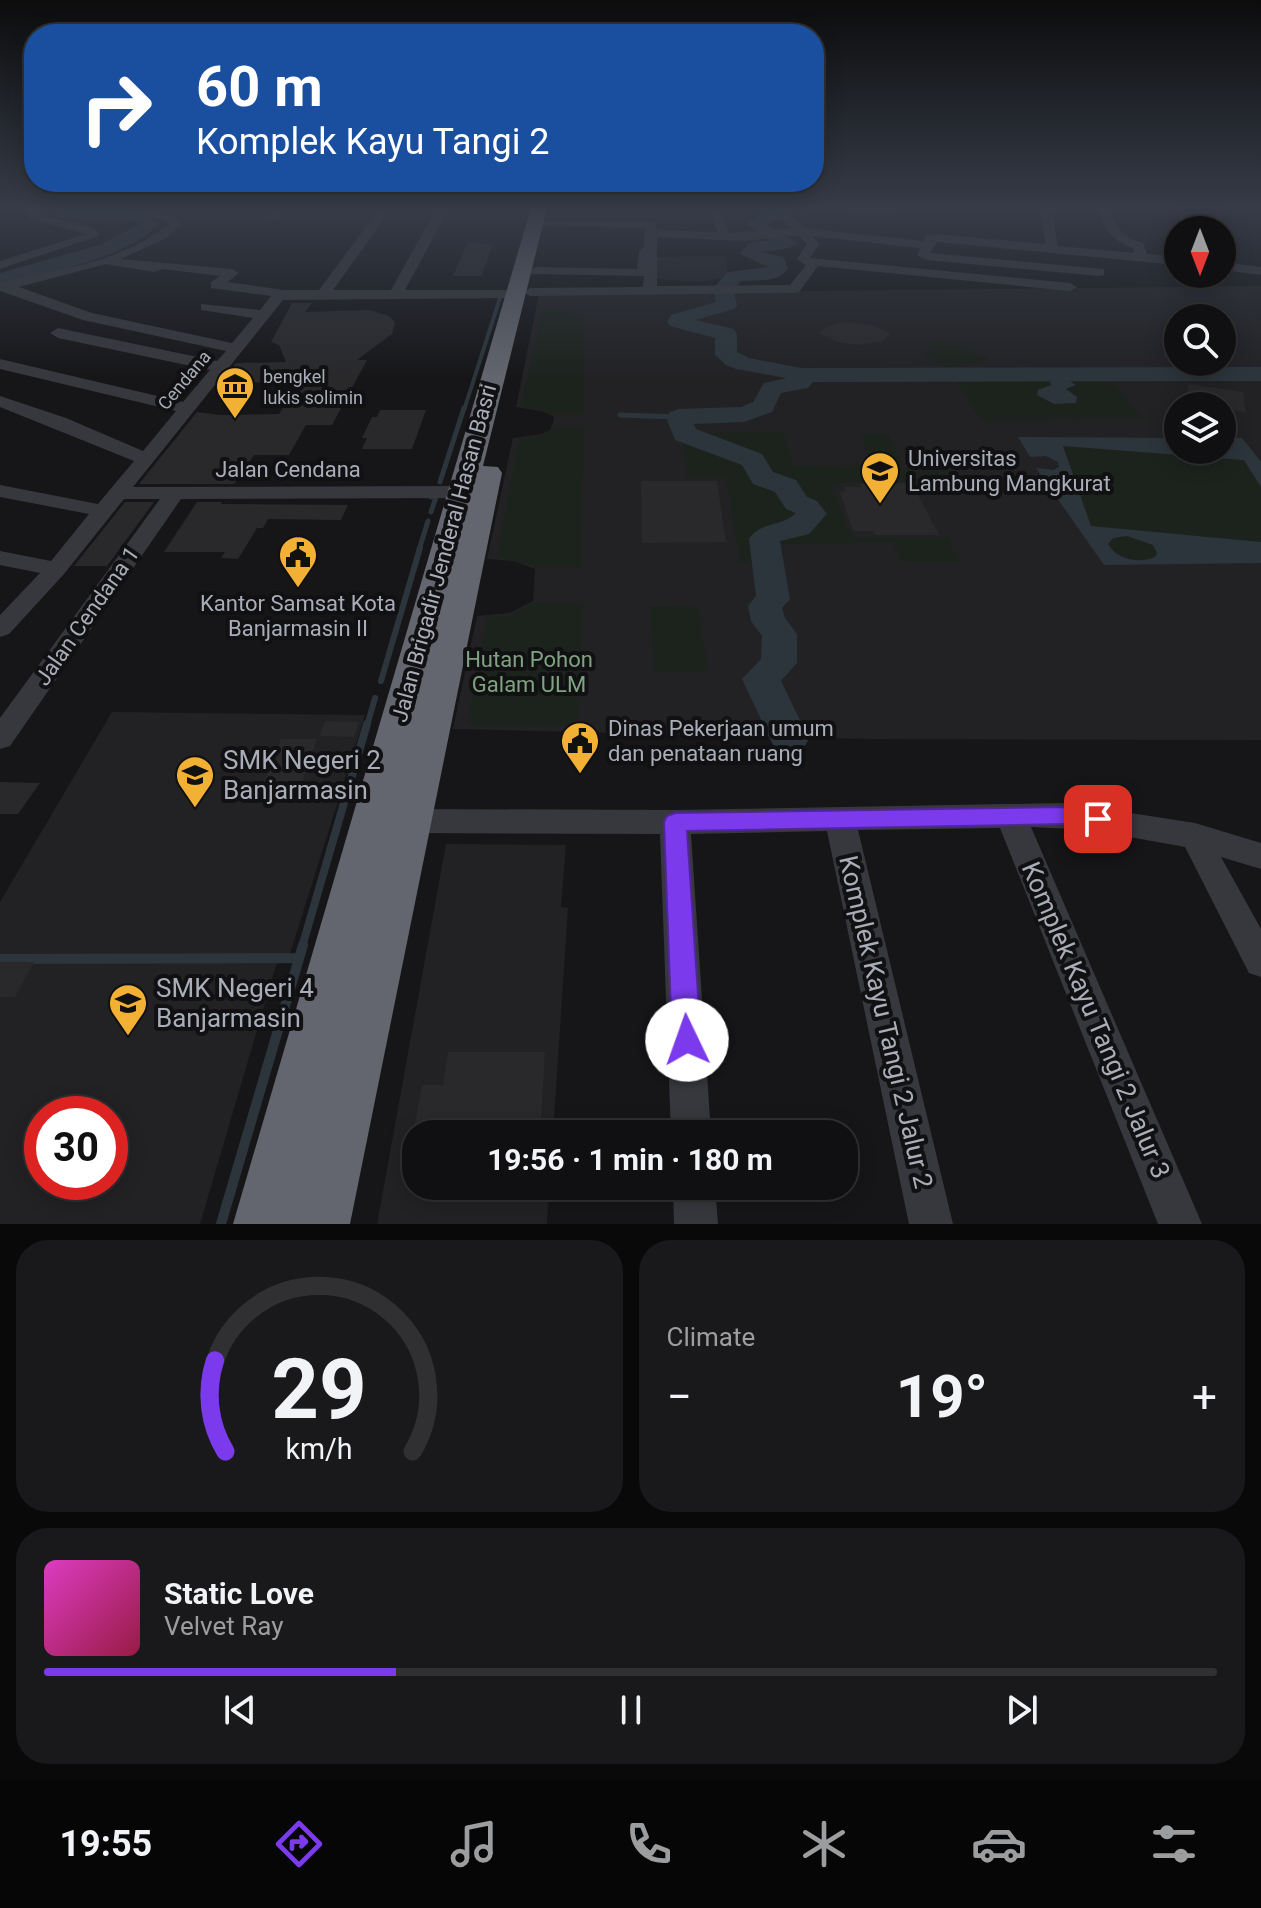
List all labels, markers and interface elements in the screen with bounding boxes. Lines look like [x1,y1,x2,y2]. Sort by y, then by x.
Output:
text: 60 m [196,54,323,120]
icon: right [64,56,168,160]
text: Komplek Kayu Tangi 2 [196,121,550,163]
north arrow [1164,216,1236,288]
map controls [1164,216,1236,464]
button: search [1164,304,1236,376]
street label: Cendana [153,346,215,414]
museum icon: bengkel lukis solimin [214,365,256,420]
place label: bengkel lukis solimin [263,366,363,408]
street label: Jalan Brigadir Jenderal Hasan Basri [387,381,501,725]
button: layers [1164,392,1236,464]
place label: Universitas Lambung Mangkurat [908,446,1111,496]
school or university icon: Universitas Lambung Mangkurat [859,450,901,505]
street label: Jalan Cendana [215,457,361,482]
public building icon: Kantor Samsat Kota Banjarmasin II [277,534,319,589]
street label: Jalan Cendana 1 [30,542,144,690]
place label: Kantor Samsat Kota Banjarmasin II [200,591,396,641]
park label: Hutan Pohon Galam ULM [465,647,593,697]
place label: Dinas Pekerjaan umum dan penataan ruang [608,716,834,766]
public building icon: Dinas Pekerjaan umum dan penataan ruang [559,720,601,775]
place label: SMK Negeri 2 Banjarmasin [223,745,381,805]
school or university icon: SMK Negeri 2 Banjarmasin [174,754,216,809]
pin [1064,785,1132,853]
icon: arrive [1076,797,1120,841]
street label: Komplek Kayu Tangi 2 Jalur 2 [833,853,939,1191]
street label: Komplek Kayu Tangi 2 Jalur 3 [1016,857,1176,1183]
place label: SMK Negeri 4 Banjarmasin [156,973,314,1033]
school or university icon: SMK Negeri 4 Banjarmasin [107,982,149,1037]
position arrow [645,998,729,1082]
speed limit sign: 30 [24,1096,128,1200]
text: 19:56 · 1 min · 180 m [487,1142,773,1177]
text: Climate [667,1322,755,1352]
text: 29 [272,1341,367,1438]
text: 19° [896,1361,988,1432]
text: − [667,1371,692,1423]
text: + [1192,1371,1217,1423]
text: km/h [286,1432,353,1466]
text: Static Love [164,1576,314,1611]
text: Velvet Ray [164,1611,284,1641]
icon: previous [218,1688,262,1732]
icon: pause [609,1688,653,1732]
icon: next [1000,1688,1044,1732]
icon: directions [271,1816,327,1872]
icon: music [446,1816,502,1872]
icon: phone [621,1816,677,1872]
icon: climate [796,1816,852,1872]
icon: car [971,1816,1027,1872]
icon: filters [1146,1816,1202,1872]
text: 19:55 [59,1823,152,1865]

